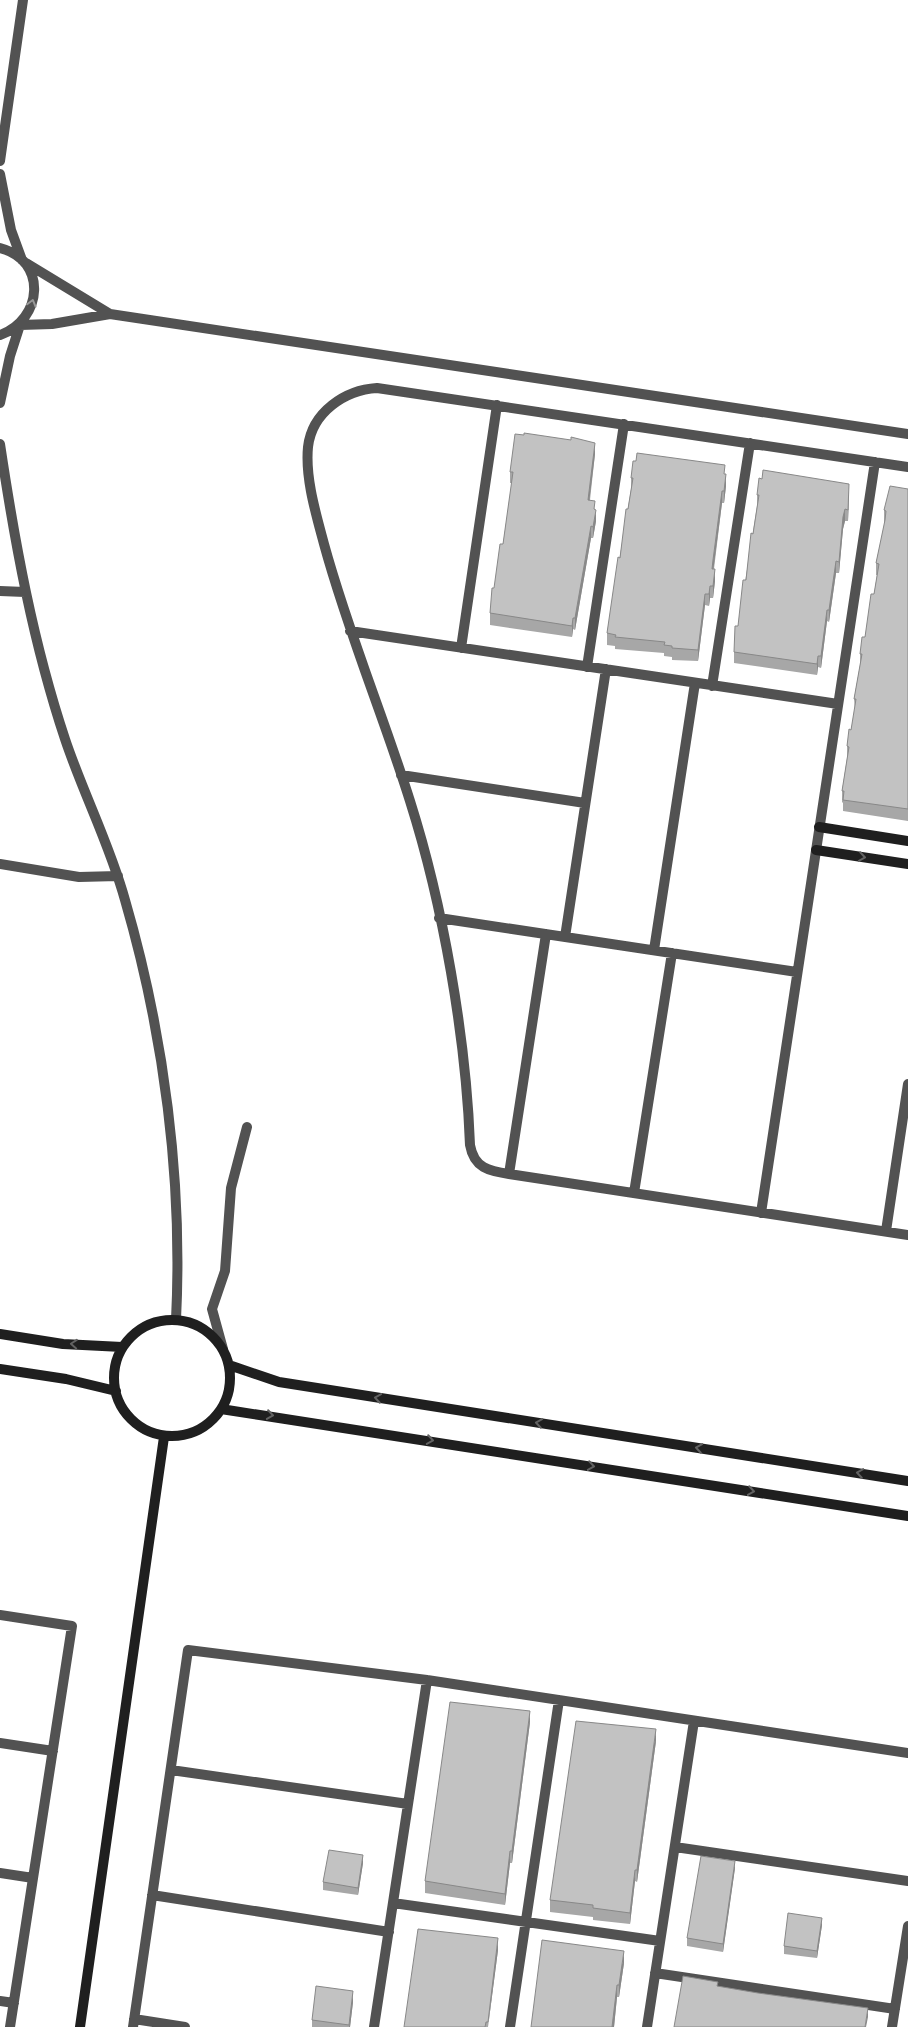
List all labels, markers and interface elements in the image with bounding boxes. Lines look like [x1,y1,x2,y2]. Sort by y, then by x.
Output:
one-way arrow [27,299,37,307]
one-way arrow [858,851,866,862]
one-way arrow [69,1339,77,1350]
one-way arrow [374,1393,383,1403]
one-way arrow [265,1410,274,1420]
one-way arrow [534,1418,542,1429]
one-way arrow [426,1435,435,1445]
one-way arrow [695,1443,703,1454]
one-way arrow [586,1460,595,1470]
one-way arrow [855,1468,863,1479]
one-way arrow [748,1485,756,1496]

